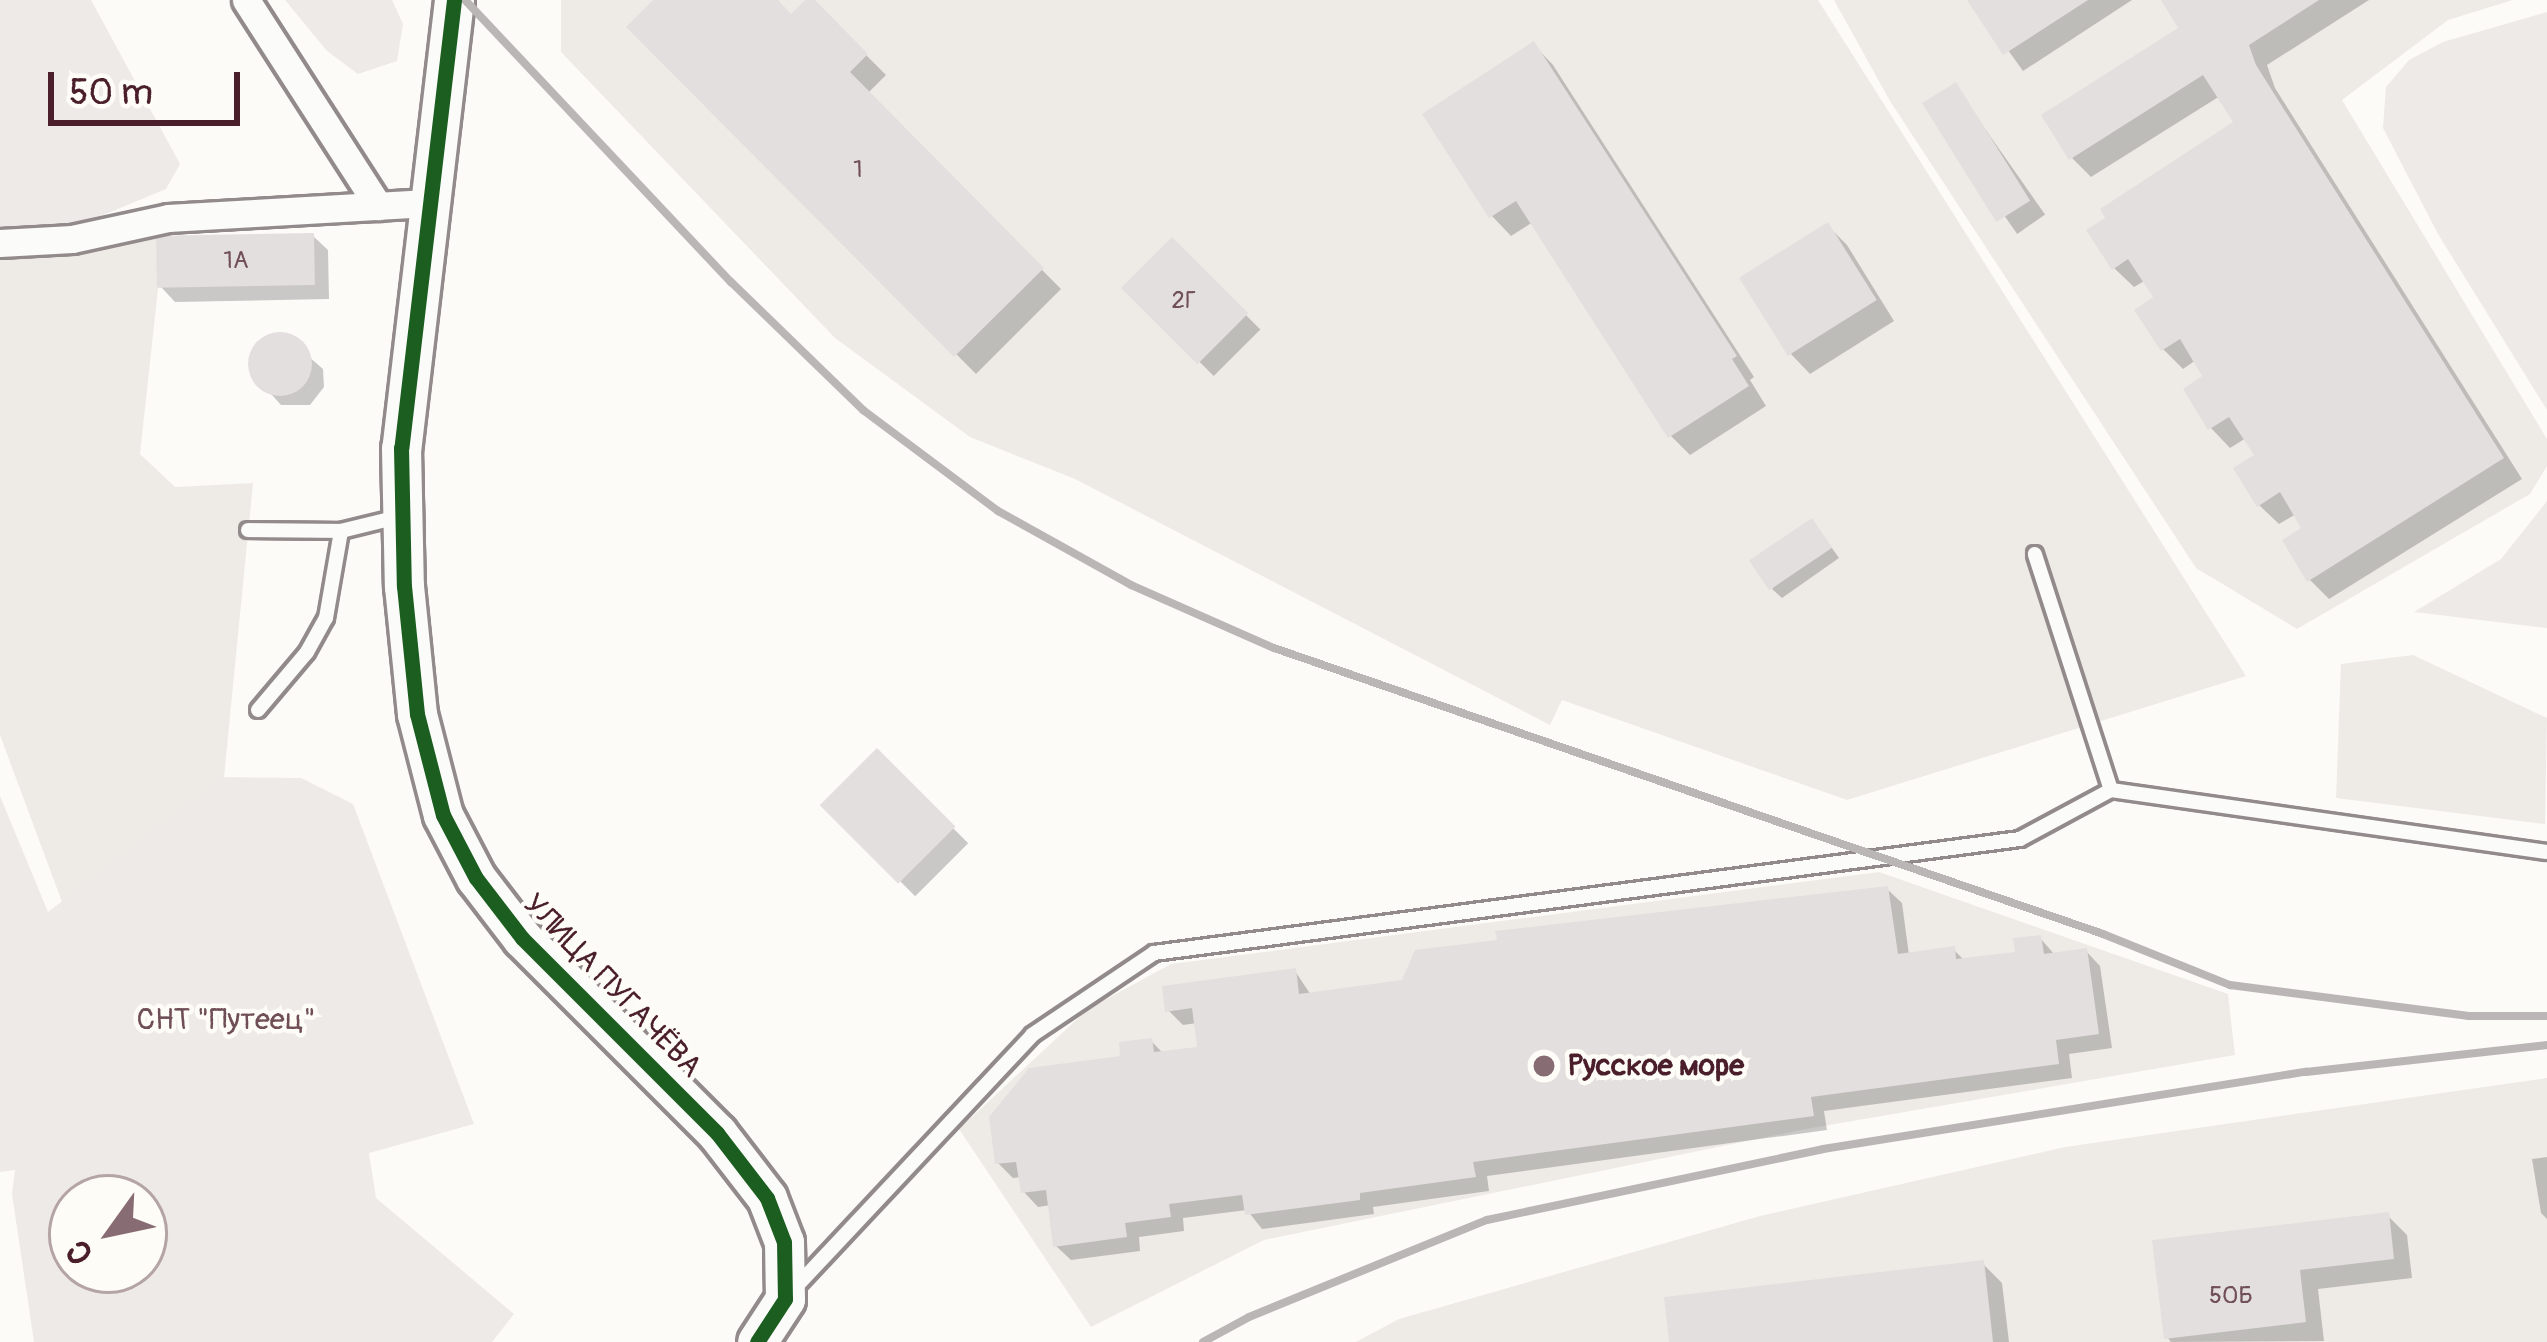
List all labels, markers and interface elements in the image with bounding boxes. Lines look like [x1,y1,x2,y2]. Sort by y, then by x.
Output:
scale bar [54,48,246,122]
text: 50 m [69,70,153,115]
house number: 1 [853,156,863,184]
house number: 1А [224,247,248,275]
house number: 2Г [1172,287,1196,315]
street label: УЛИЦА ПУГАЧЁВА [515,887,709,1085]
park label: СНТ "Путеец" [136,1002,316,1038]
place label: Русское море [1568,1048,1744,1084]
marker: Русское море [1531,1053,1557,1079]
north arrow [48,1174,168,1294]
text: С [57,1233,103,1272]
house number: 50Б [2209,1282,2253,1310]

